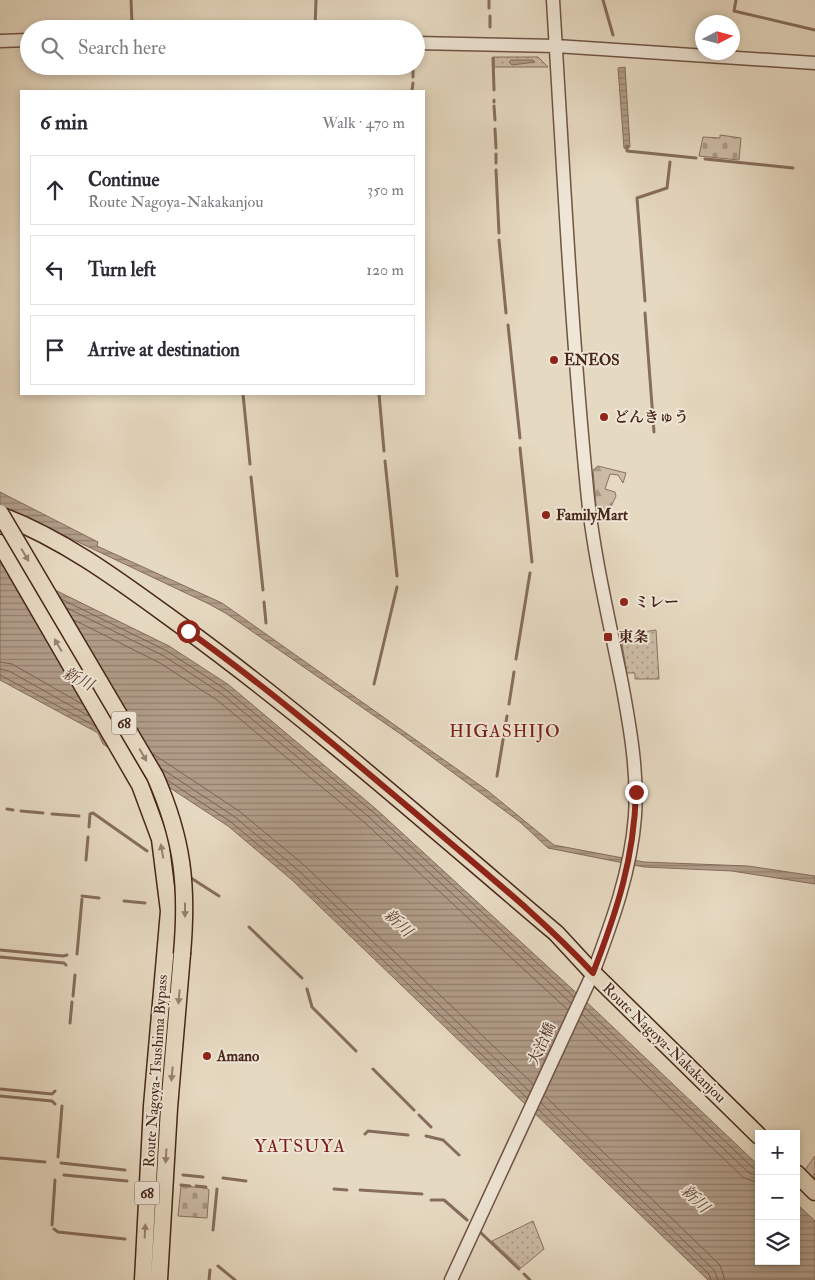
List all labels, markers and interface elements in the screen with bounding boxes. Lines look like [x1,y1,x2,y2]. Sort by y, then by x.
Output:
north arrow [695,15,740,60]
search box [20,20,425,75]
icon: search [38,34,66,62]
text: Search here [78,36,166,60]
text: 6 min [40,109,88,136]
text: Walk · 470 m [322,113,405,133]
text: Continue [88,168,159,192]
icon: ahead [41,176,69,204]
text: 350 m [367,180,404,200]
text: Route Nagoya-Nakakanjou [88,192,263,212]
icon: left [41,256,69,284]
text: Turn left [88,258,156,282]
text: 120 m [366,260,404,280]
icon: arrive [41,336,69,364]
text: Arrive at destination [88,338,240,362]
place label: ENEOS [564,351,620,370]
marker: ENEOS [548,354,560,366]
place label: どんきゅう [614,408,689,427]
marker: どんきゅう [598,411,610,423]
place label: FamilyMart [556,506,628,526]
marker: FamilyMart [540,509,552,521]
one-way arrow [20,548,29,561]
place label: ミレー [634,593,679,612]
marker: ミレー [618,596,630,608]
route start [177,620,200,643]
place label: 東条 [618,628,648,647]
marker: 東条 [602,631,614,643]
one-way arrow [54,638,62,652]
water label: 新川 [59,663,99,696]
road number: 68 [112,711,136,734]
district label: HIGASHIJO [449,720,561,743]
one-way arrow [138,749,147,762]
route end [625,781,648,804]
one-way arrow [158,843,166,859]
one-way arrow [182,902,190,918]
water label: 新川 [379,905,418,943]
street label: Route Nagoya-Tsushima Bypass [140,974,173,1168]
street label: Route Nagoya-Nakakanjou [598,979,730,1107]
one-way arrow [175,989,183,1005]
street label: 大治橋 [524,1020,560,1068]
place label: Amano [216,1047,260,1066]
marker: Amano [201,1050,213,1062]
one-way arrow [168,1066,176,1082]
map controls [755,1130,800,1265]
button: + [755,1130,800,1175]
district label: YATSUYA [254,1135,346,1158]
one-way arrow [162,1149,170,1165]
button: − [755,1175,800,1220]
water label: 新川 [677,1181,715,1219]
road number: 68 [134,1182,160,1204]
button: layers [755,1220,800,1265]
one-way arrow [142,1223,150,1239]

